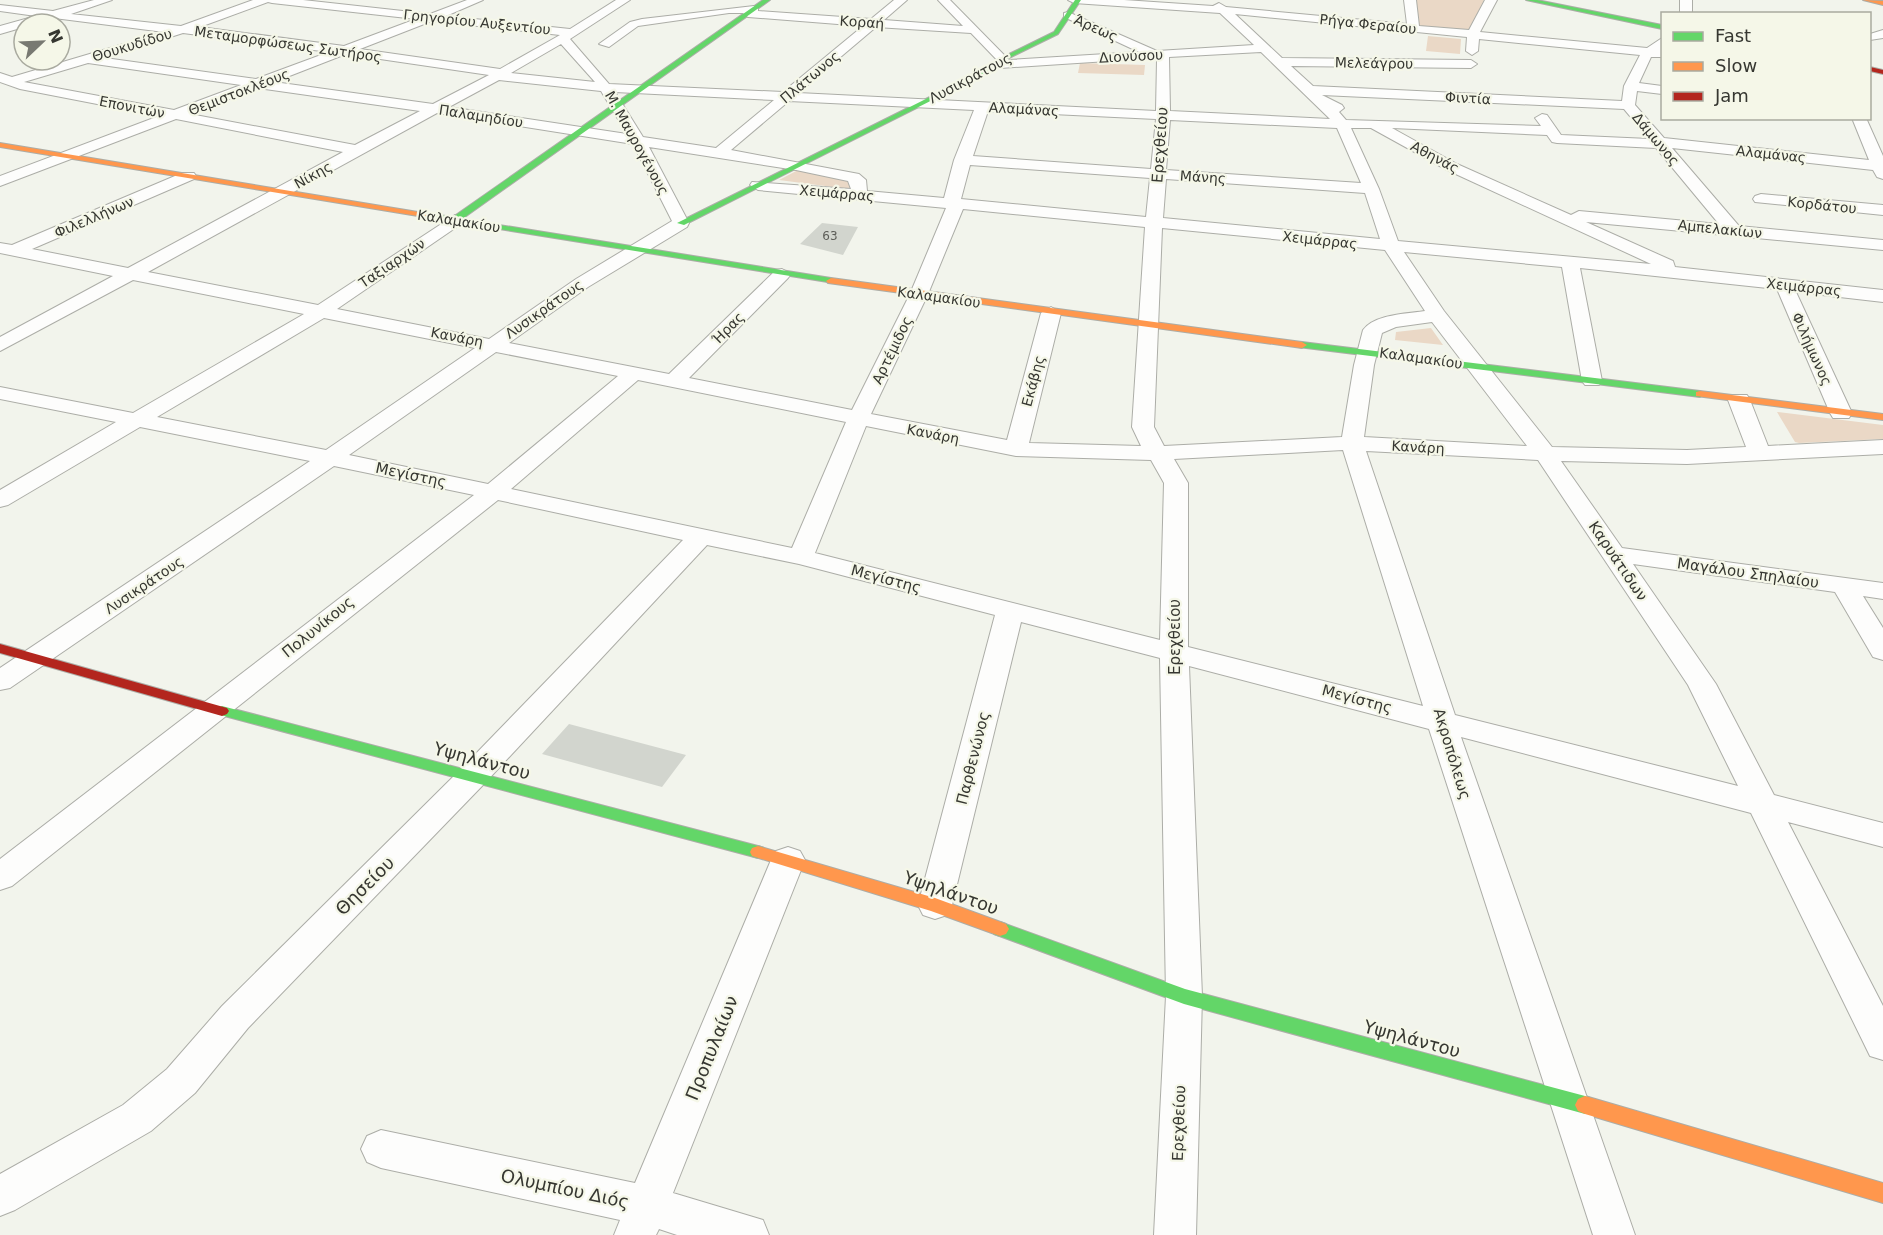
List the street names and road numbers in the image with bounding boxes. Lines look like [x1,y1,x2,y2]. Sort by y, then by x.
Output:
street label: Γρηγορίου Αυξεντίου [403,6,551,38]
street label: Άρεως [1072,11,1120,45]
street label: Ρήγα Φεραίου [1319,11,1417,37]
street label: Κοραή [839,12,885,32]
street label: Μεταμορφώσεως Σωτήρος [193,23,383,65]
street label: Θουκυδίδου [90,25,174,65]
street label: Διονύσου [1098,46,1164,66]
street label: Πλάτωνος [777,47,843,107]
street label: Λυσικράτους [926,50,1014,106]
street label: Μελεάγρου [1335,54,1413,72]
street label: Θεμιστοκλέους [186,65,292,119]
street label: Μ. Μαυρογένους [602,88,672,198]
street label: Φιντία [1445,89,1491,107]
street label: Επονιτών [98,93,166,121]
street label: Αλαμάνας [988,99,1060,119]
street label: Παλαμηδίου [438,101,524,131]
street label: Ερεχθείου [1148,106,1172,184]
street label: Δάμωνος [1629,109,1683,169]
street label: Αθηνάς [1408,138,1462,176]
street label: Αλαμάνας [1735,142,1807,166]
street label: Νίκης [291,158,335,192]
street label: Μάνης [1179,167,1227,187]
street label: Χειμάρρας [799,182,875,204]
street label: Φιλελλήνων [52,193,136,241]
street label: Κορδάτου [1787,193,1857,217]
street label: Καλαμακίου [416,207,502,235]
street label: Αμπελακίων [1677,217,1763,241]
street label: Χειμάρρας [1282,228,1358,252]
street label: Ταξιαρχών [355,235,428,291]
street label: Χειμάρρας [1766,275,1842,299]
street label: Λυσικράτους [502,276,586,342]
street label: Καλαμακίου [896,283,982,311]
street label: Ήρας [708,309,747,348]
street label: Φιλήμωνος [1789,310,1835,388]
street label: Αρτέμιδος [869,313,915,387]
street label: Κανάρη [429,324,485,350]
street label: Καλαμακίου [1378,344,1464,372]
street label: Εκάβης [1018,354,1048,408]
street label: Κανάρη [905,421,961,447]
street label: Κανάρη [1391,438,1445,456]
street label: Μεγίστης [374,459,448,491]
street label: Καρυάτιδων [1585,518,1651,604]
street label: Λυσικράτους [102,553,186,617]
street label: Μαγάλου Σπηλαίου [1676,554,1820,592]
street label: Μεγίστης [849,561,923,597]
street label: Πολυνίκους [279,593,357,661]
street label: Ερεχθείου [1166,599,1184,675]
street label: Μεγίστης [1320,681,1394,717]
street label: Ακροπόλεως [1430,706,1474,802]
street label: Παρθενώνος [953,710,993,806]
street label: Υψηλάντου [431,737,533,783]
street label: Θησείου [331,852,398,919]
street label: Υψηλάντου [900,866,1001,919]
street label: Προπυλαίων [681,992,742,1103]
street label: Υψηλάντου [1361,1015,1463,1061]
street label: Ερεχθείου [1169,1085,1189,1161]
street label: Ολυμπίου Διός [499,1165,631,1212]

